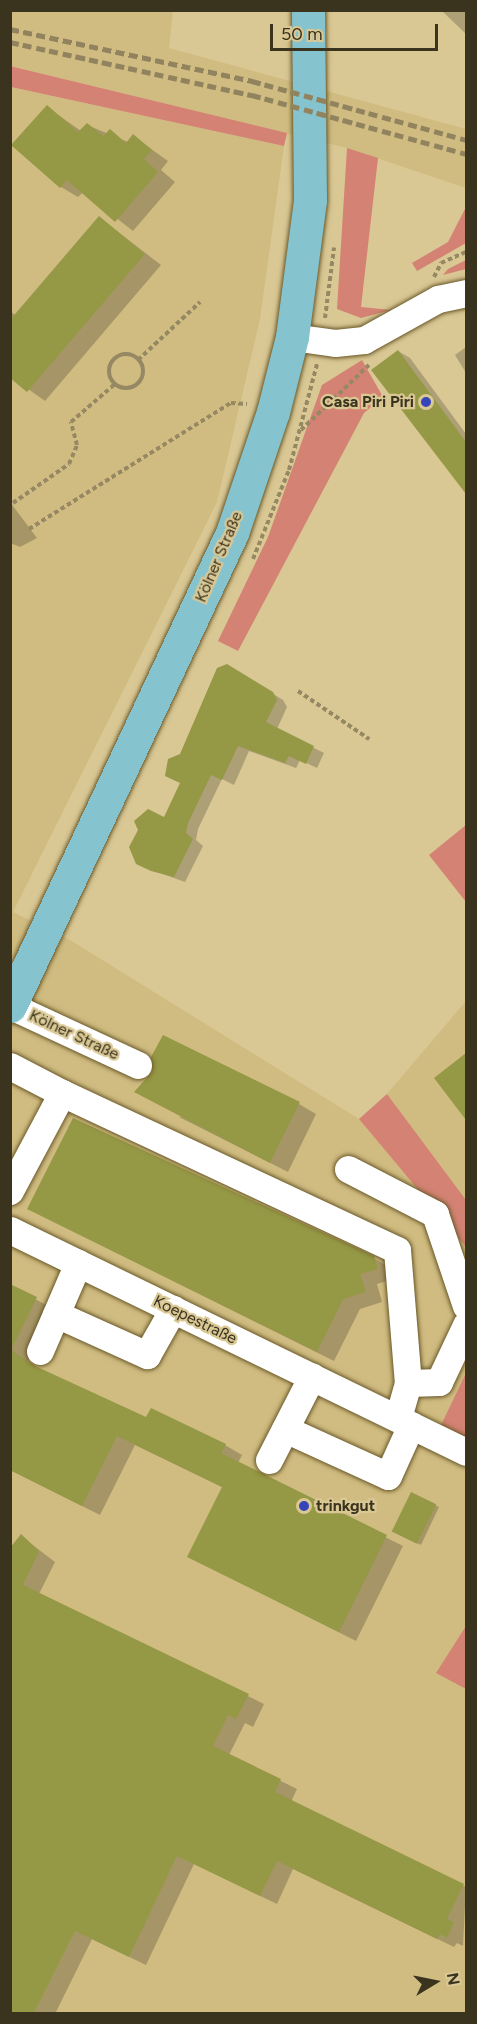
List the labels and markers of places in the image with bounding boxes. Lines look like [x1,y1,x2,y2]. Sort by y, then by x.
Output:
place label: Casa Piri Piri [322,392,414,412]
marker: Casa Piri Piri [419,395,433,409]
place label: trinkgut [316,1496,375,1516]
marker: trinkgut [297,1499,311,1513]

